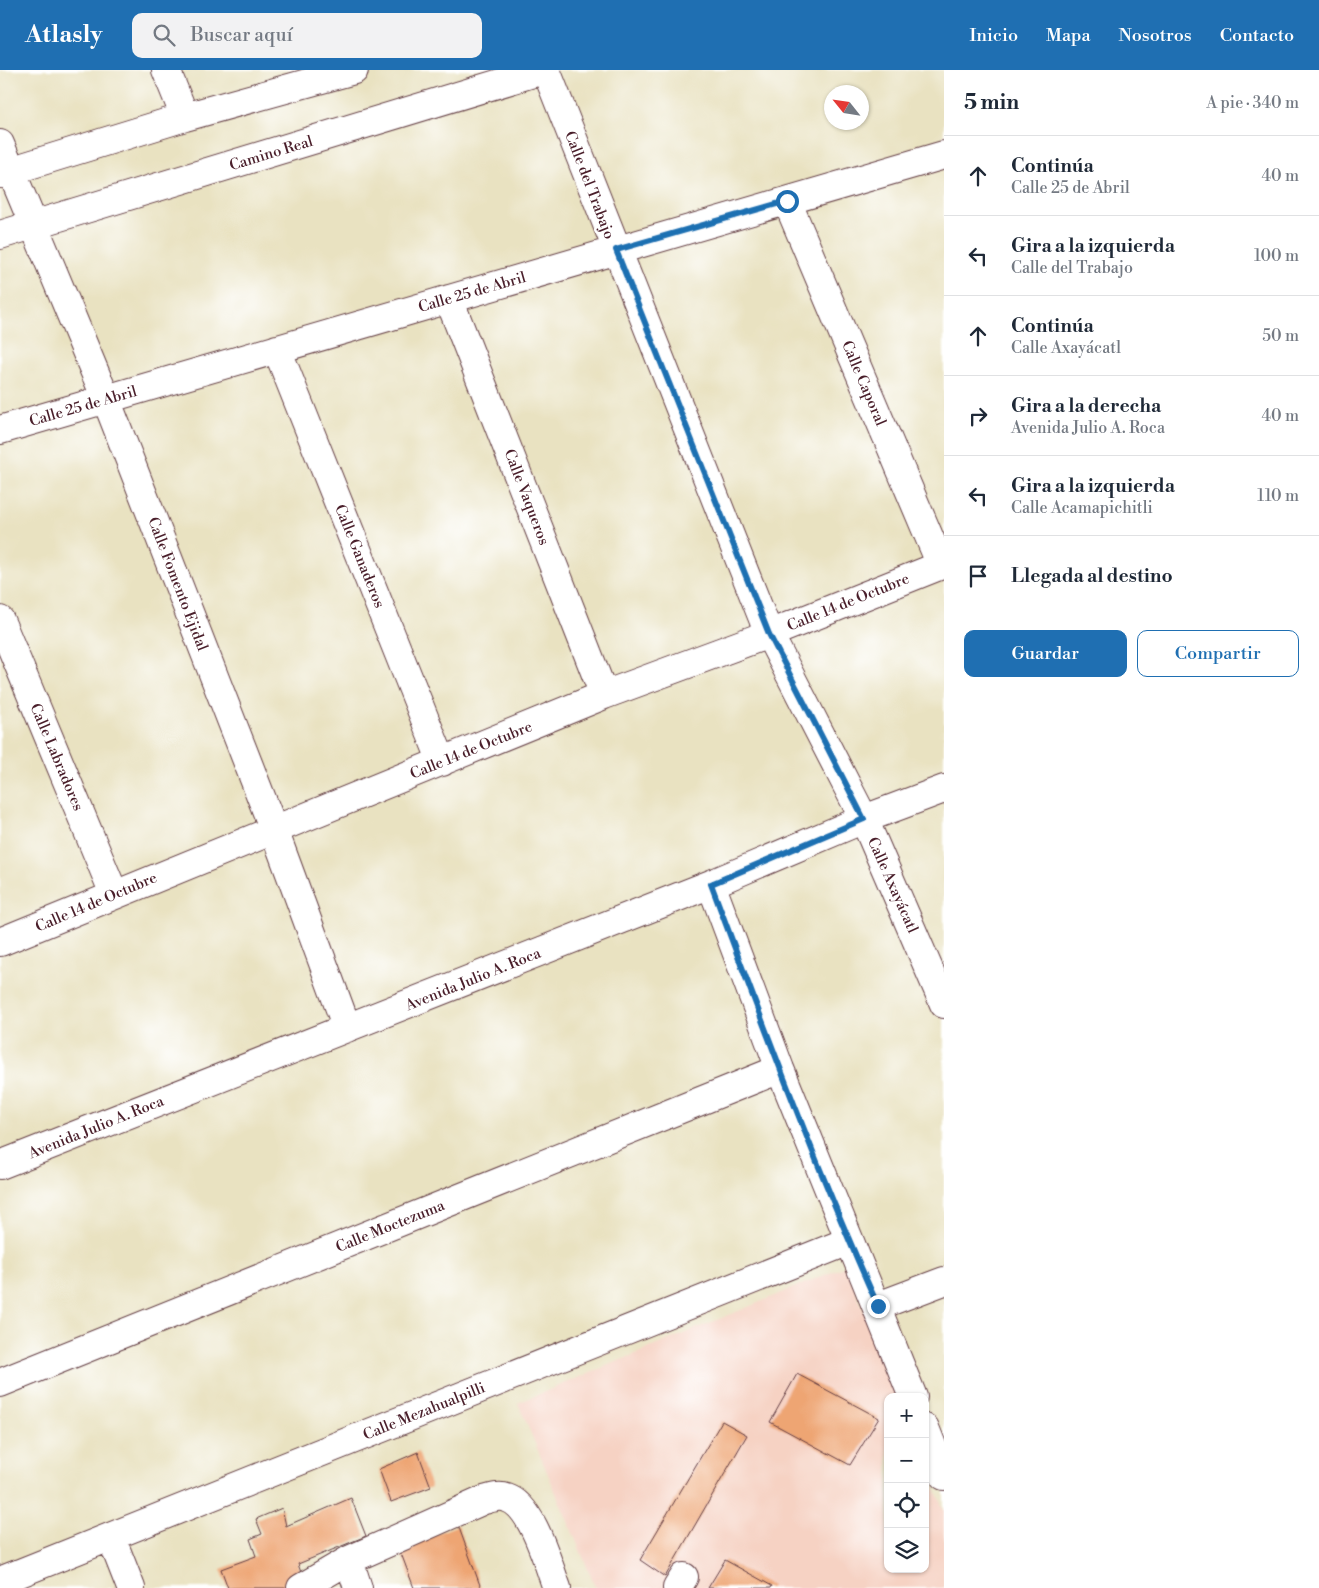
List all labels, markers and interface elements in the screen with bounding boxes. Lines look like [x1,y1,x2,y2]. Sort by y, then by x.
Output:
search box [132,13,482,58]
text: Atlasly [25,20,102,50]
icon: search [150,21,178,49]
text: Buscar aquí [190,23,293,47]
text: Inicio [969,24,1018,47]
text: Mapa [1046,24,1091,47]
text: Nosotros [1119,24,1192,47]
text: Contacto [1220,24,1294,47]
north arrow [824,85,869,130]
text: 5 min [964,90,1019,116]
text: A pie · 340 m [1206,93,1299,113]
street label: Calle del Trabajo [560,128,619,242]
street label: Camino Real [227,132,316,175]
text: Continúa [1011,154,1094,178]
icon: ahead [964,162,992,190]
text: 40 m [1262,166,1299,186]
text: Calle 25 de Abril [1011,178,1130,198]
route start [776,190,799,213]
text: Gira a la izquierda [1011,234,1175,258]
icon: left [964,242,992,270]
text: 100 m [1254,246,1299,266]
text: Calle del Trabajo [1011,258,1133,278]
street label: Calle 25 de Abril [416,268,529,317]
text: Continúa [1011,314,1094,338]
icon: ahead [964,322,992,350]
text: 50 m [1262,326,1299,346]
street label: Calle Caporal [837,338,890,429]
text: Calle Axayácatl [1011,338,1121,358]
street label: Calle 25 de Abril [27,382,140,431]
text: Gira a la derecha [1011,394,1161,418]
icon: right [964,402,992,430]
text: 40 m [1262,406,1299,426]
text: Avenida Julio A. Roca [1011,418,1165,438]
street label: Calle Vaqueros [500,447,554,548]
text: Gira a la izquierda [1011,474,1175,498]
icon: left [964,482,992,510]
text: 110 m [1257,486,1299,506]
text: Calle Acamapichitli [1011,498,1153,518]
street label: Calle Ganaderos [330,502,389,611]
street label: Calle Fomento Ejidal [143,515,212,654]
icon: arrive [964,562,992,590]
text: Llegada al destino [1011,564,1173,588]
street label: Calle 14 de Octubre [784,569,912,636]
button: Guardar [964,630,1127,677]
button: Compartir [1137,630,1299,677]
street label: Calle Labradores [25,701,88,814]
street label: Calle 14 de Octubre [407,717,535,784]
street label: Calle Axayácatl [863,834,922,937]
street label: Calle 14 de Octubre [33,868,160,937]
street label: Avenida Julio A. Roca [402,943,544,1016]
street label: Avenida Julio A. Roca [25,1091,167,1164]
street label: Calle Moctezuma [333,1196,448,1257]
route end [867,1295,890,1318]
street label: Calle Mezahualpilli [360,1378,488,1445]
map controls [884,1393,929,1573]
button: + [884,1393,929,1438]
button: − [884,1438,929,1483]
button: locate [884,1483,929,1528]
button: layers [884,1528,929,1573]

